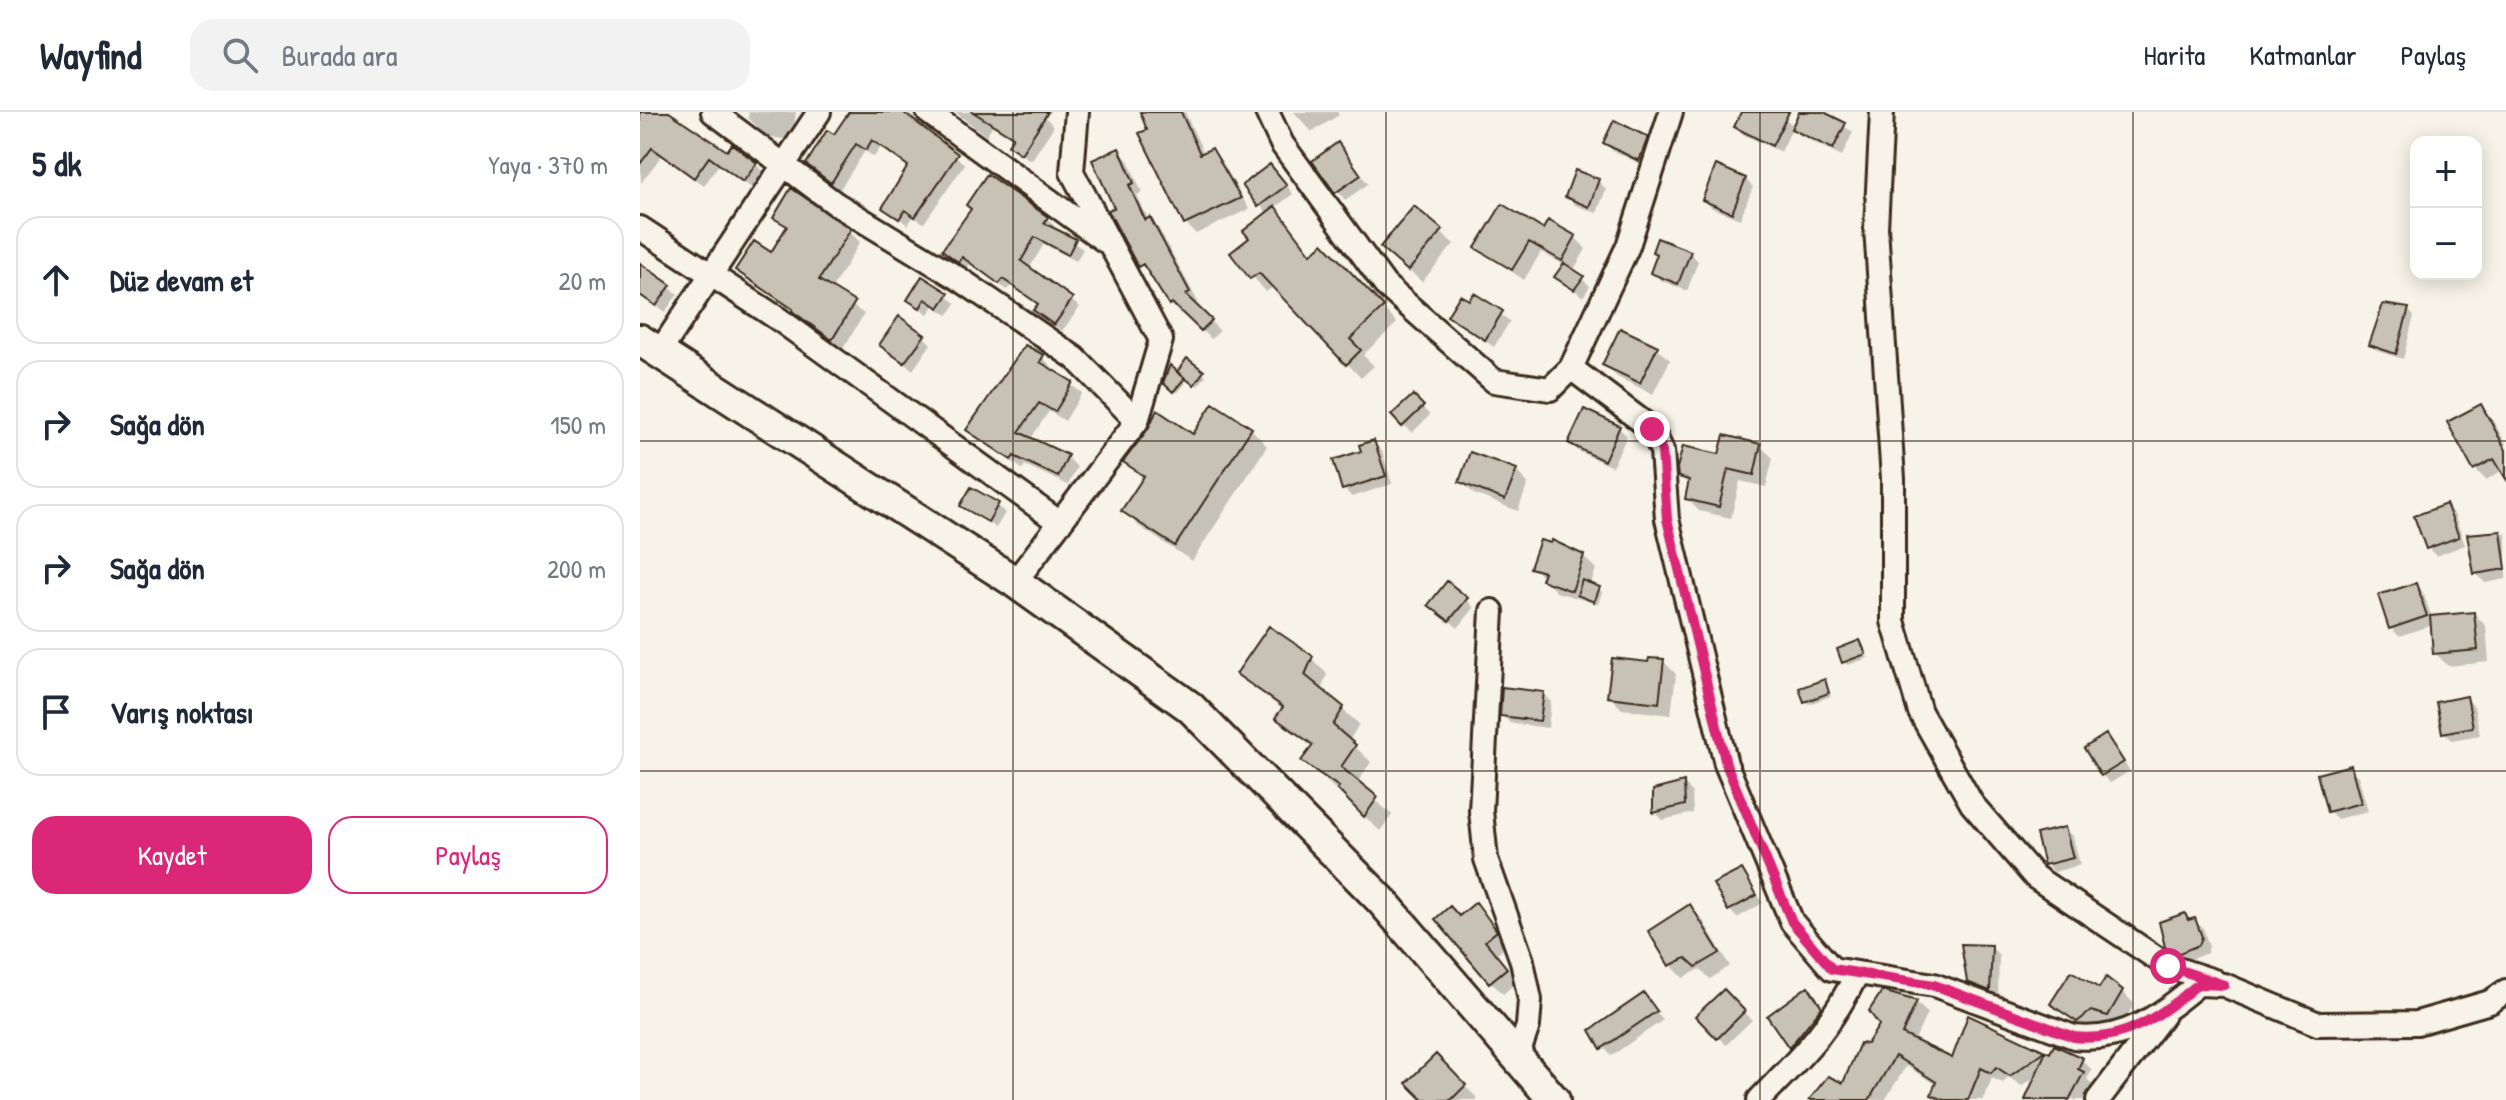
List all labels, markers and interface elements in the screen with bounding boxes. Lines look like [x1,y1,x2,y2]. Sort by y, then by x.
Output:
search box [190,19,750,91]
text: Wayfind [40,29,142,81]
icon: search [218,33,262,77]
text: Burada ara [282,35,398,75]
text: Harita [2144,36,2205,74]
text: Katmanlar [2249,36,2357,74]
text: Paylaş [2401,36,2466,74]
map controls [2410,136,2482,280]
button: + [2410,136,2482,208]
text: 5 dk [32,141,82,187]
text: Yaya · 370 m [488,147,608,182]
button: − [2410,208,2482,280]
icon: ahead [34,258,78,302]
text: Düz devam et [110,260,253,300]
text: 20 m [559,263,606,298]
icon: right [34,402,78,446]
text: Sağa dön [110,404,205,444]
text: 150 m [550,407,606,442]
route end [1634,411,1670,447]
icon: right [34,546,78,590]
text: Sağa dön [110,548,205,588]
text: 200 m [547,551,606,586]
icon: arrive [34,690,78,734]
text: Varış noktası [110,692,254,732]
button: Kaydet [32,816,312,894]
button: Paylaş [328,816,608,894]
route start [2150,948,2186,984]

